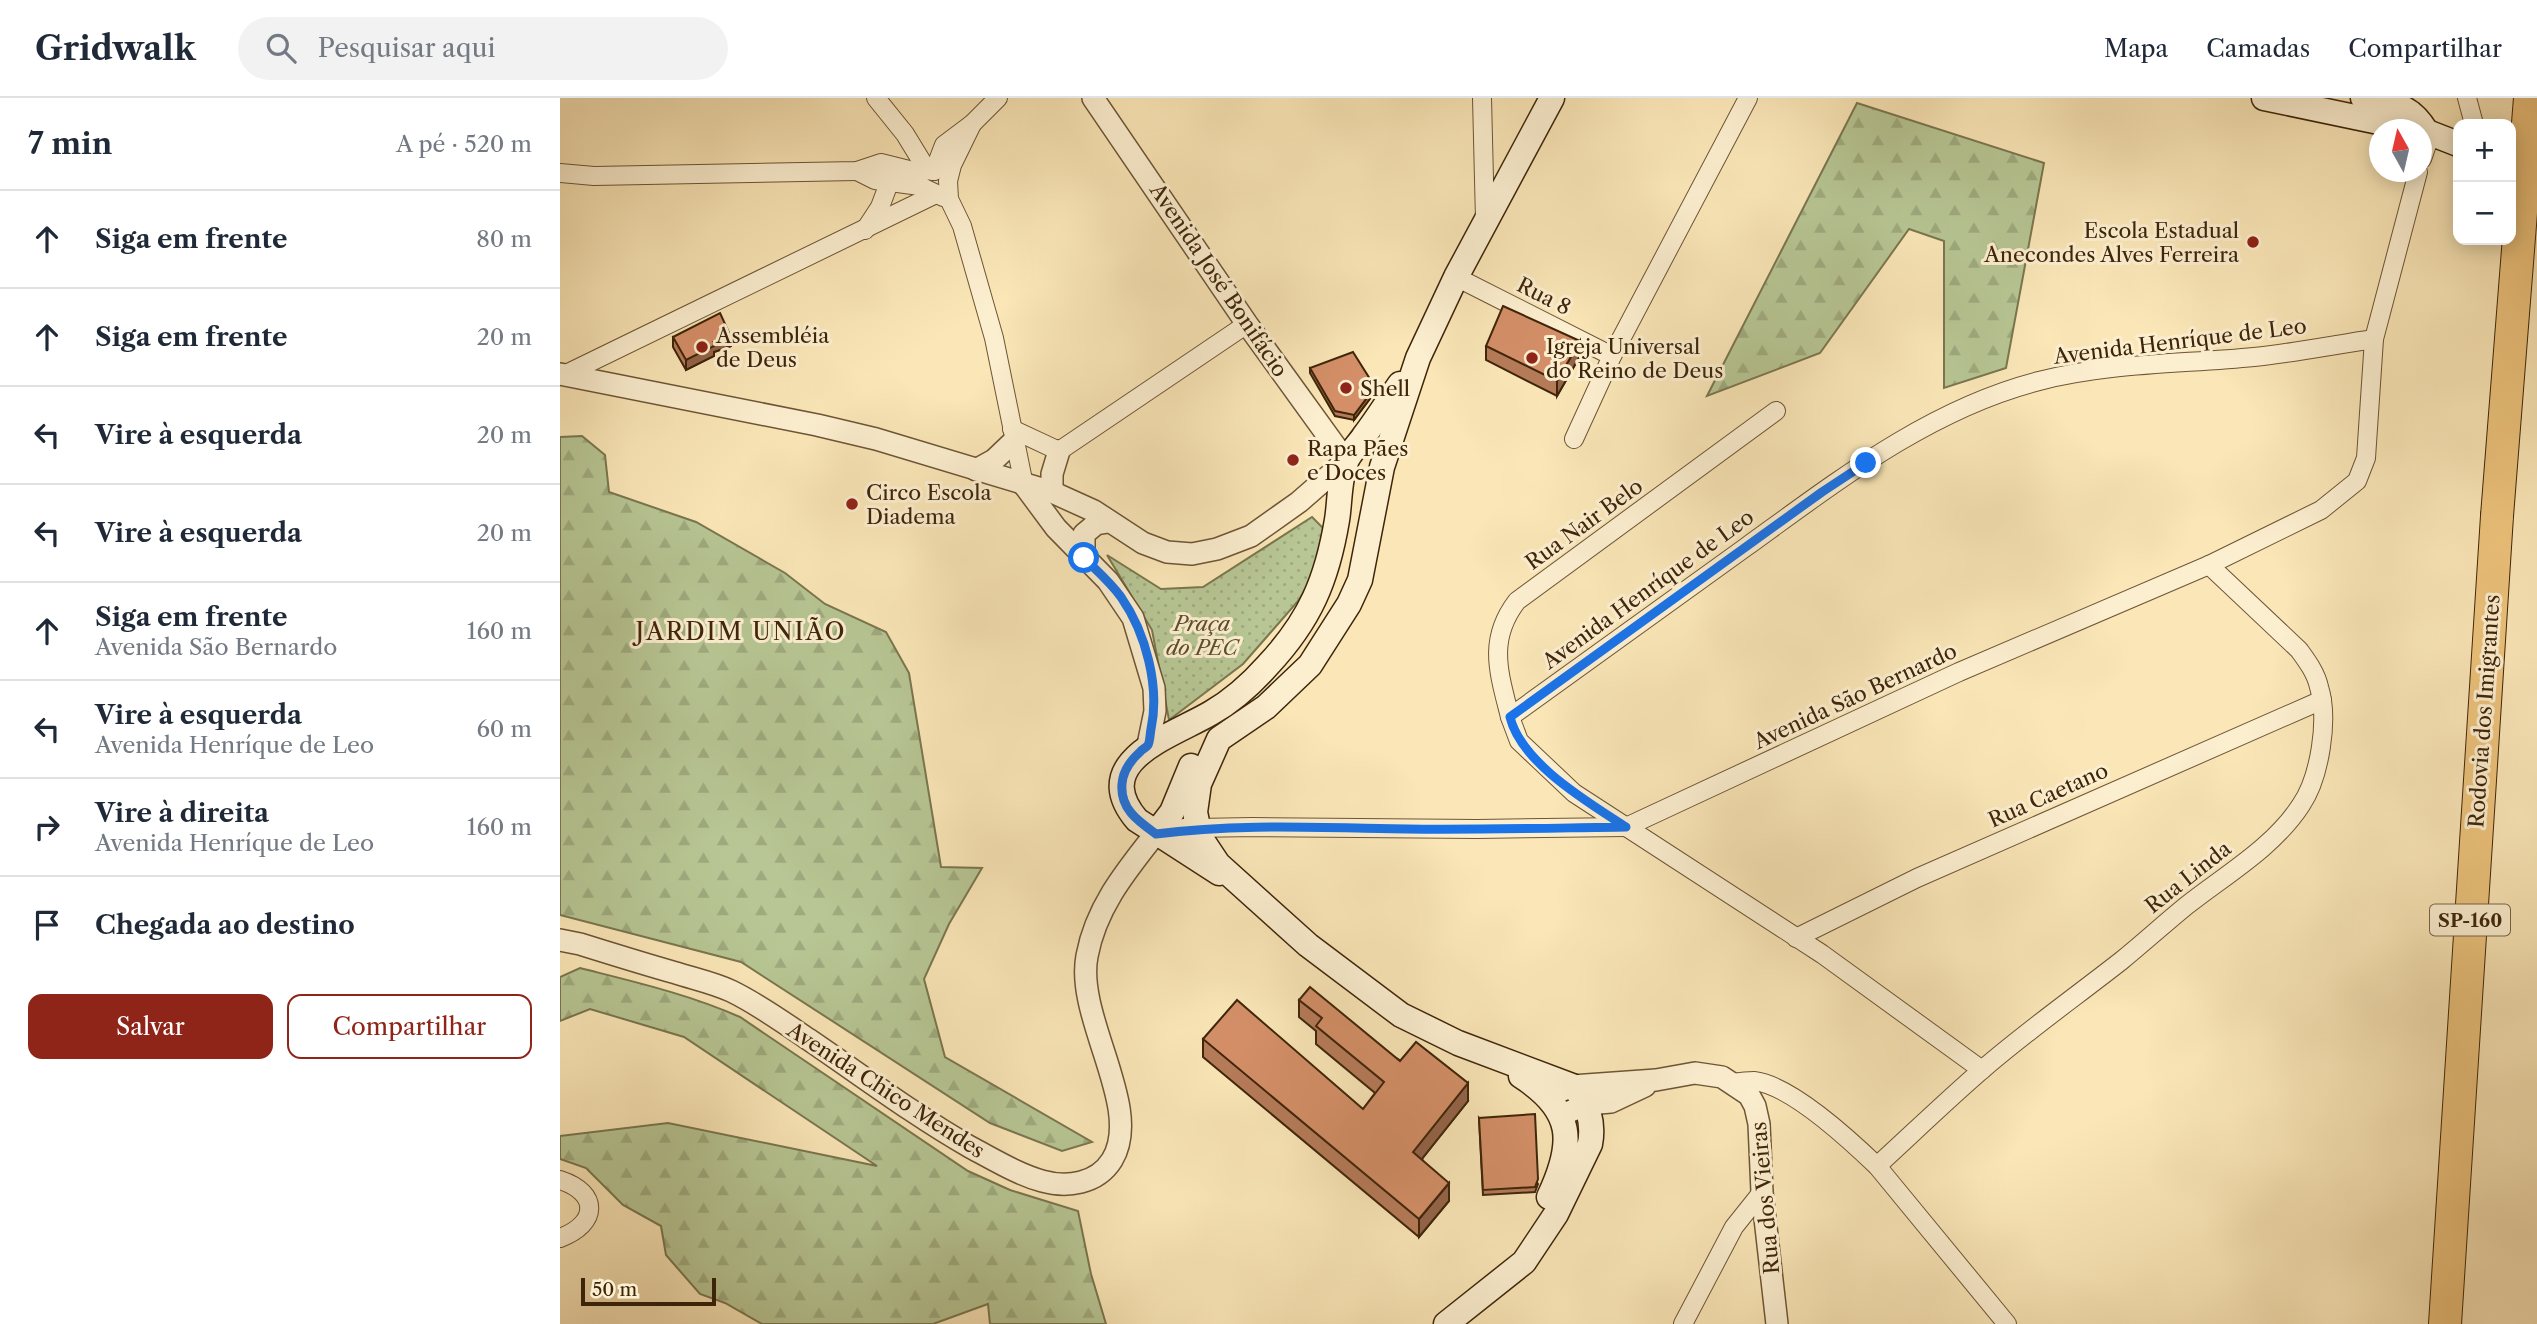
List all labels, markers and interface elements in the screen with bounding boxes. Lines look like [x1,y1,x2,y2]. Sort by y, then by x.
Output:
search box [238,17,728,80]
text: Gridwalk [35,28,196,69]
icon: search [262,29,300,67]
text: Pesquisar aqui [318,32,495,64]
text: Mapa [2104,34,2168,63]
text: Camadas [2206,34,2310,63]
text: Compartilhar [2348,34,2502,63]
north arrow [2369,119,2432,182]
map controls [2453,119,2516,245]
button: + [2453,119,2516,182]
text: 7 min [28,125,112,162]
text: A pé · 520 m [396,130,532,158]
street label: Avenida José Bonifácio [1144,178,1293,382]
button: − [2453,182,2516,245]
place label: Escola Estadual Anecondes Alves Ferreira [1983,218,2240,267]
icon: ahead [28,220,66,258]
text: Siga em frente [95,223,288,255]
text: 80 m [476,225,532,253]
marker: Escola Estadual Anecondes Alves Ferreira [2245,234,2261,250]
street label: Rua 8 [1513,272,1575,320]
street label: Avenida Henríque de Leo [2051,313,2308,369]
icon: ahead [28,318,66,356]
text: Siga em frente [95,321,288,353]
text: 20 m [477,323,532,351]
place label: Assembléia de Deus [715,323,830,372]
place label: Igreja Universal do Reino de Deus [1546,334,1723,383]
marker: Assembléia de Deus [694,339,710,355]
marker: Igreja Universal do Reino de Deus [1524,350,1540,366]
place label: Shell [1360,376,1410,401]
marker: Shell [1338,380,1354,396]
icon: left [28,416,66,454]
text: Vire à esquerda [95,419,302,451]
text: 20 m [477,421,532,449]
place label: Rapa Pães e Doces [1307,436,1408,485]
route end [1850,447,1881,478]
marker: Rapa Pães e Doces [1285,452,1301,468]
street label: Rua Nair Belo [1521,473,1647,575]
place label: Circo Escola Diadema [866,480,992,529]
marker: Circo Escola Diadema [844,496,860,512]
street label: Avenida Henríque de Leo [1537,504,1758,675]
icon: left [28,514,66,552]
text: Vire à esquerda [95,517,302,549]
text: 20 m [477,519,532,547]
route start [1068,542,1099,573]
street label: Rodovia dos Imigrantes [2463,593,2505,829]
text: Siga em frente [95,601,288,633]
park label: Praça do PEC [1166,611,1241,660]
icon: ahead [28,612,66,650]
text: 160 m [467,617,532,645]
district label: JARDIM UNIÃO [631,617,847,646]
text: Avenida São Bernardo [95,633,337,661]
street label: Avenida São Bernardo [1749,638,1961,755]
text: Vire à esquerda [95,699,302,731]
icon: left [28,710,66,748]
text: 60 m [476,715,532,743]
text: Avenida Henríque de Leo [95,731,374,759]
street label: Rua Caetano [1984,757,2112,833]
text: Vire à direita [95,797,269,829]
icon: right [28,808,66,846]
text: 160 m [467,813,532,841]
text: Avenida Henríque de Leo [95,829,374,857]
street label: Rua Linda [2140,835,2237,918]
road number: SP-160 [2430,904,2510,936]
icon: arrive [28,906,66,944]
text: Chegada ao destino [95,909,355,941]
button: Salvar [28,994,273,1059]
button: Compartilhar [287,994,532,1059]
street label: Avenida Chico Mendes [782,1016,989,1163]
street label: Rua dos Vieiras [1746,1121,1784,1275]
scale bar [581,1275,716,1307]
text: 50 m [592,1278,637,1301]

